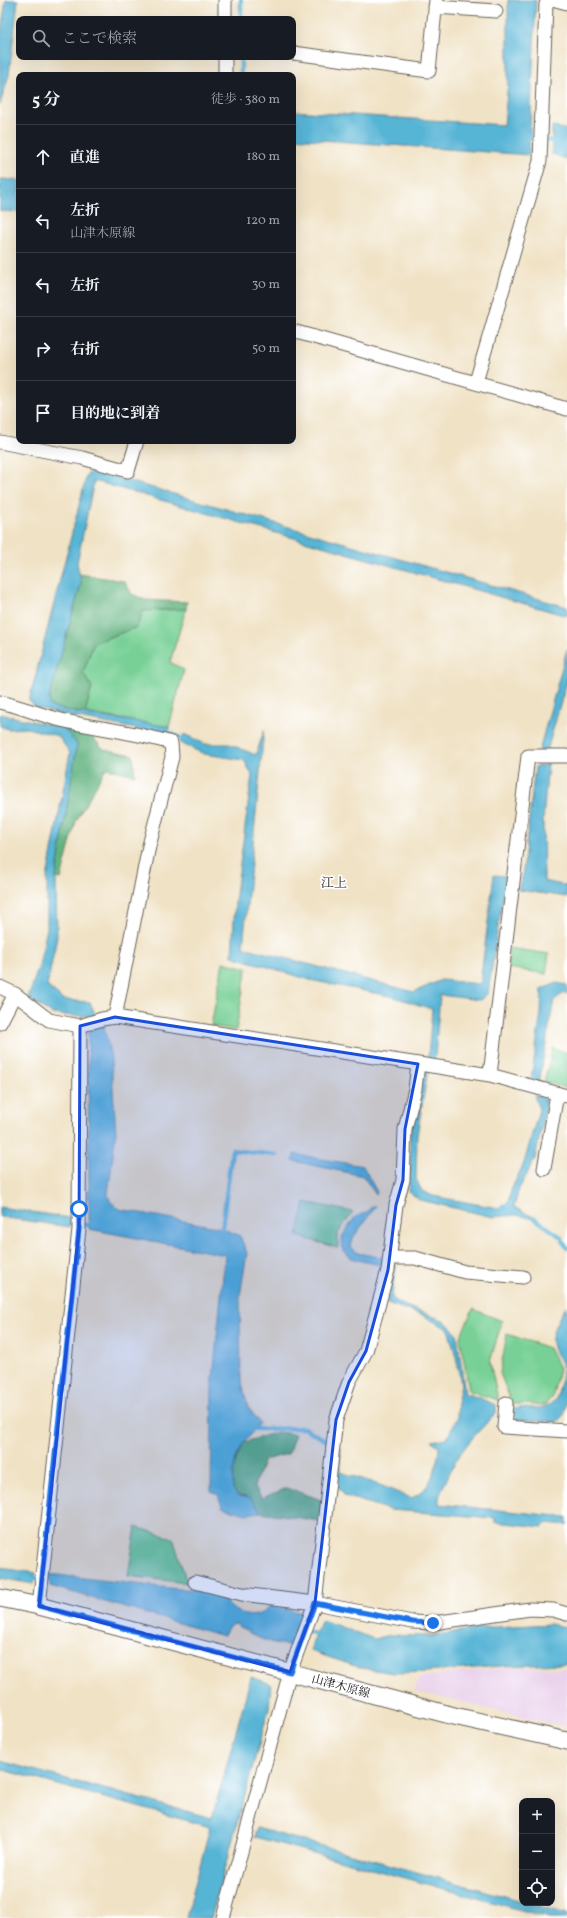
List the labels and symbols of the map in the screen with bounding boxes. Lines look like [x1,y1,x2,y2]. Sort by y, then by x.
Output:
district label: 江上 [321,875,347,893]
route start [70,1200,88,1218]
route end [424,1614,442,1632]
street label: 山津木原線 [310,1671,372,1702]

